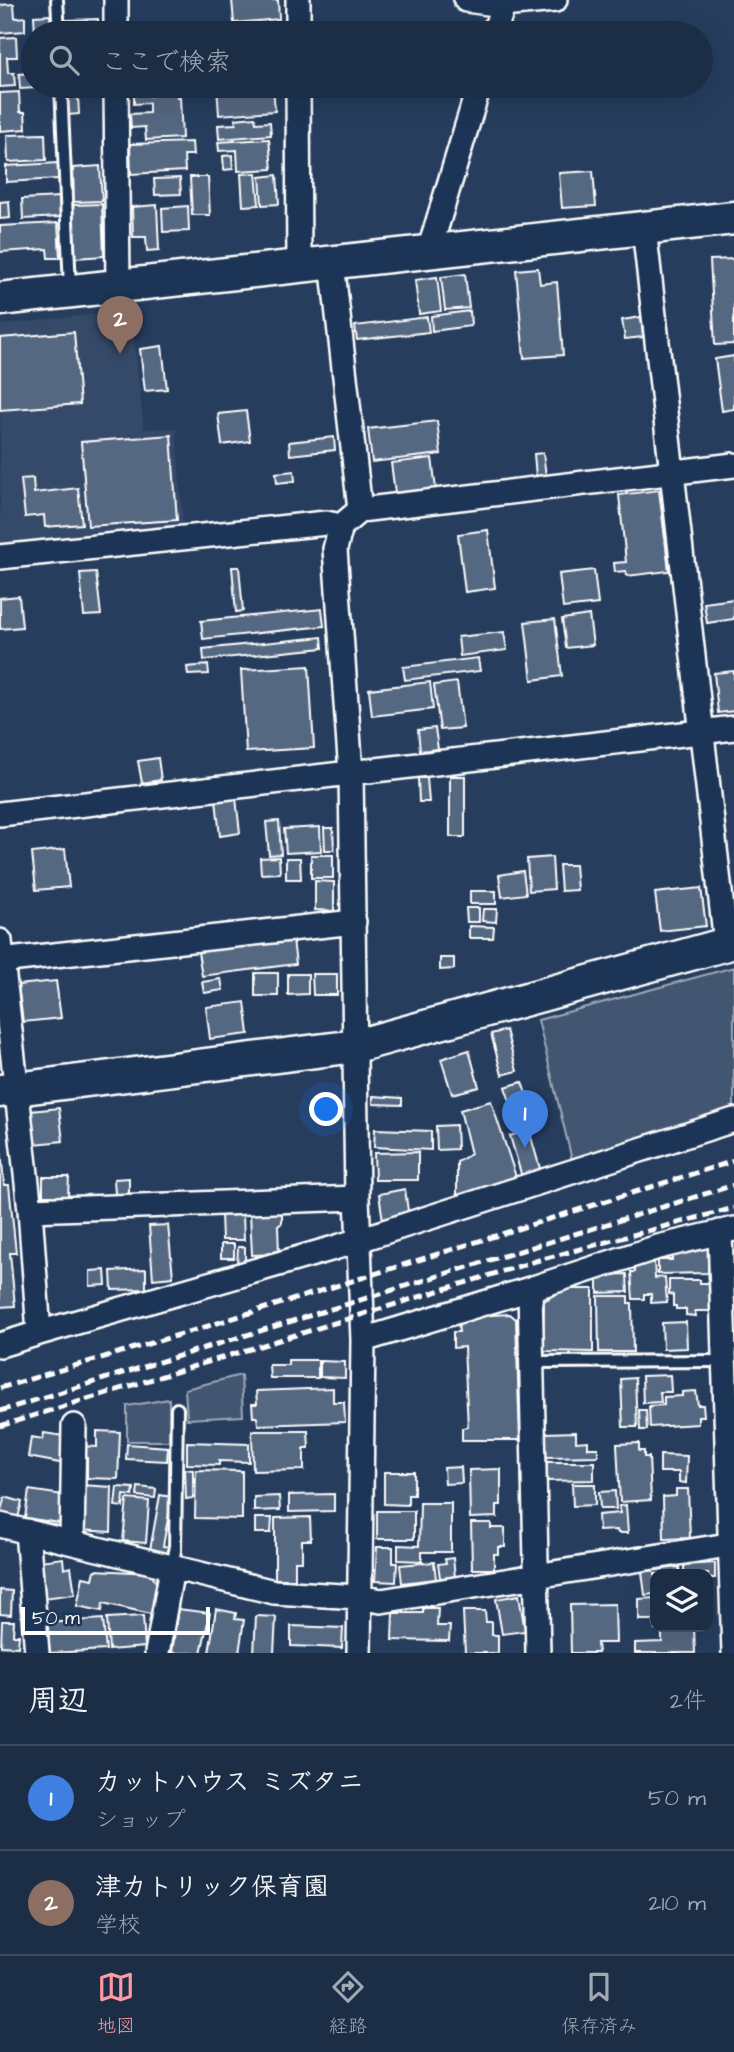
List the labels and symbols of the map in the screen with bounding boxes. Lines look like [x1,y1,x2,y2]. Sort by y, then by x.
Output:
pin: 2 [97,296,143,354]
pin: 1 [502,1090,548,1148]
your location [309,1092,343,1126]
scale bar [21,1604,210,1636]

